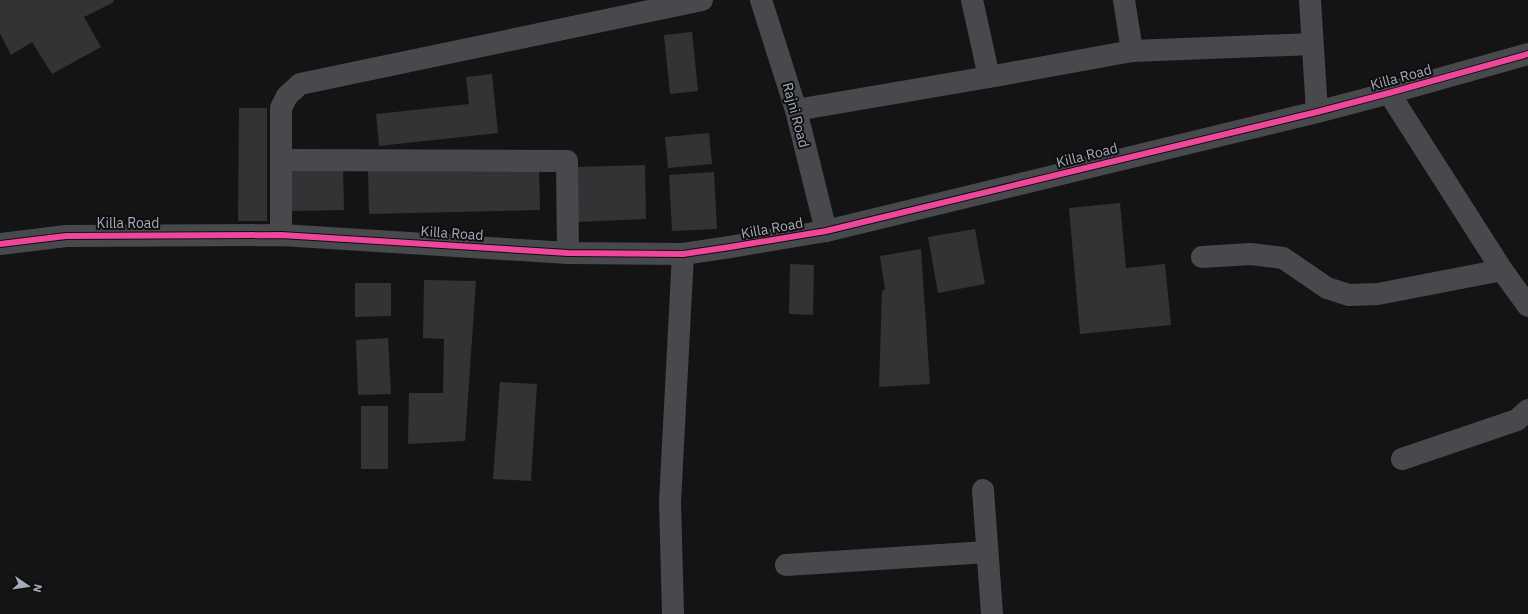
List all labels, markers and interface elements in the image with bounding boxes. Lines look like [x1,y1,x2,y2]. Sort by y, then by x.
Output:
street label: Killa Road [1368,60,1434,94]
street label: Rajni Road [779,80,813,150]
street label: Killa Road [1054,139,1120,171]
street label: Killa Road [97,214,159,232]
street label: Killa Road [739,214,805,242]
street label: Killa Road [420,222,484,244]
north arrow [8,566,48,606]
text: N [30,583,45,594]

